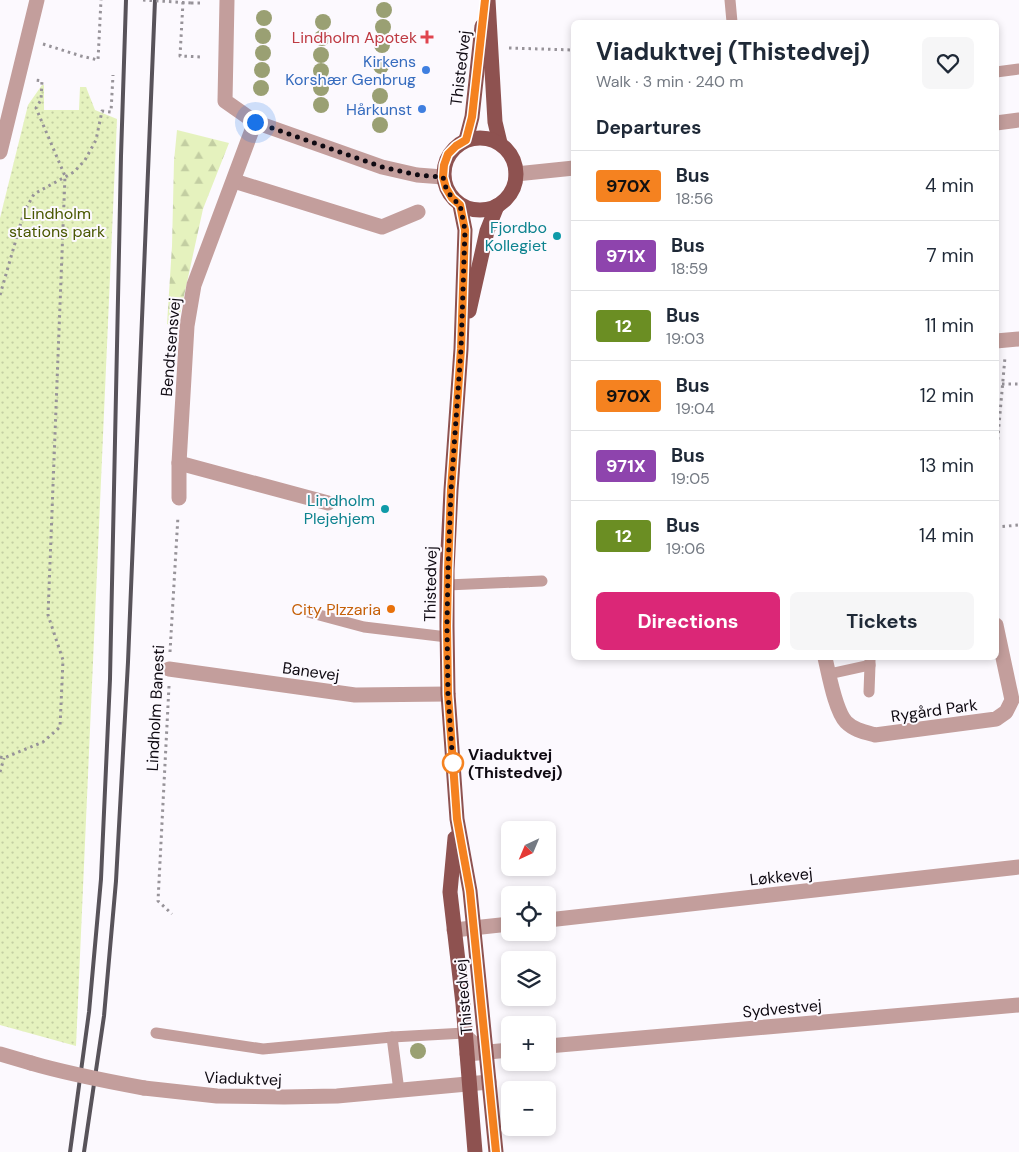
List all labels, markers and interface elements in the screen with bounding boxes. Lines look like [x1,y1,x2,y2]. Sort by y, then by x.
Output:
place label: Lindholm Apotek [292,27,417,48]
street label: Thistedvej [445,29,476,107]
marker: Lindholm Apotek [421,31,433,43]
text: Viaduktvej (Thistedvej) [596,36,870,67]
button: heart [922,37,974,89]
place label: Kirkens Korshær Genbrug [285,51,416,90]
marker: Kirkens Korshær Genbrug [420,64,432,76]
text: Walk · 3 min · 240 m [596,71,744,92]
place label: Hårkunst [346,99,412,120]
marker: Hårkunst [416,103,428,115]
your location [243,110,268,135]
text: Departures [596,115,701,140]
text: Bus [676,163,710,188]
text: 4 min [925,173,974,198]
text: 970X [606,174,651,198]
text: 18:56 [676,188,713,209]
park label: Lindholm stations park [9,203,105,242]
place label: Fjordbo Kollegiet [485,217,547,256]
marker: Fjordbo Kollegiet [551,230,563,242]
text: Bus [671,233,705,258]
text: 7 min [926,243,974,268]
text: 971X [606,244,646,268]
text: 18:59 [671,258,708,279]
street label: Bendtsensvej [156,297,185,397]
text: Bus [666,303,700,328]
text: 11 min [925,313,974,338]
text: 12 [615,314,632,338]
text: 19:03 [666,328,705,349]
text: Bus [676,373,710,398]
text: 12 min [920,383,974,408]
text: 970X [606,384,651,408]
text: 19:04 [676,398,715,419]
text: Bus [671,443,705,468]
text: 13 min [919,453,974,478]
text: 971X [606,454,646,478]
text: 19:05 [671,468,710,489]
place label: Lindholm Plejehjem [304,490,375,529]
marker: Lindholm Plejehjem [379,503,391,515]
text: Bus [666,513,700,538]
text: 14 min [919,523,974,548]
text: 12 [615,524,632,548]
text: 19:06 [666,538,705,559]
street label: Thistedvej [419,546,442,622]
button: Directions [596,592,780,650]
button: Tickets [790,592,974,650]
place label: City PIzzaria [291,599,381,620]
marker: City PIzzaria [385,603,397,615]
street label: Lindholm Banesti [142,644,169,772]
street label: Banevej [281,657,341,686]
street label: Rygård Park [890,694,979,727]
place label: Viaduktvej (Thistedvej) [468,744,563,783]
marker: Viaduktvej (Thistedvej) [442,752,464,774]
north arrow [501,821,556,876]
map controls [501,821,556,1136]
street label: Løkkevej [748,863,814,890]
button: locate [501,886,556,941]
button: layers [501,951,556,1006]
street label: Thistedvej [450,958,477,1036]
street label: Sydvestvej [742,995,823,1022]
button: + [501,1016,556,1071]
street label: Viaduktvej [204,1067,282,1090]
button: − [501,1081,556,1136]

